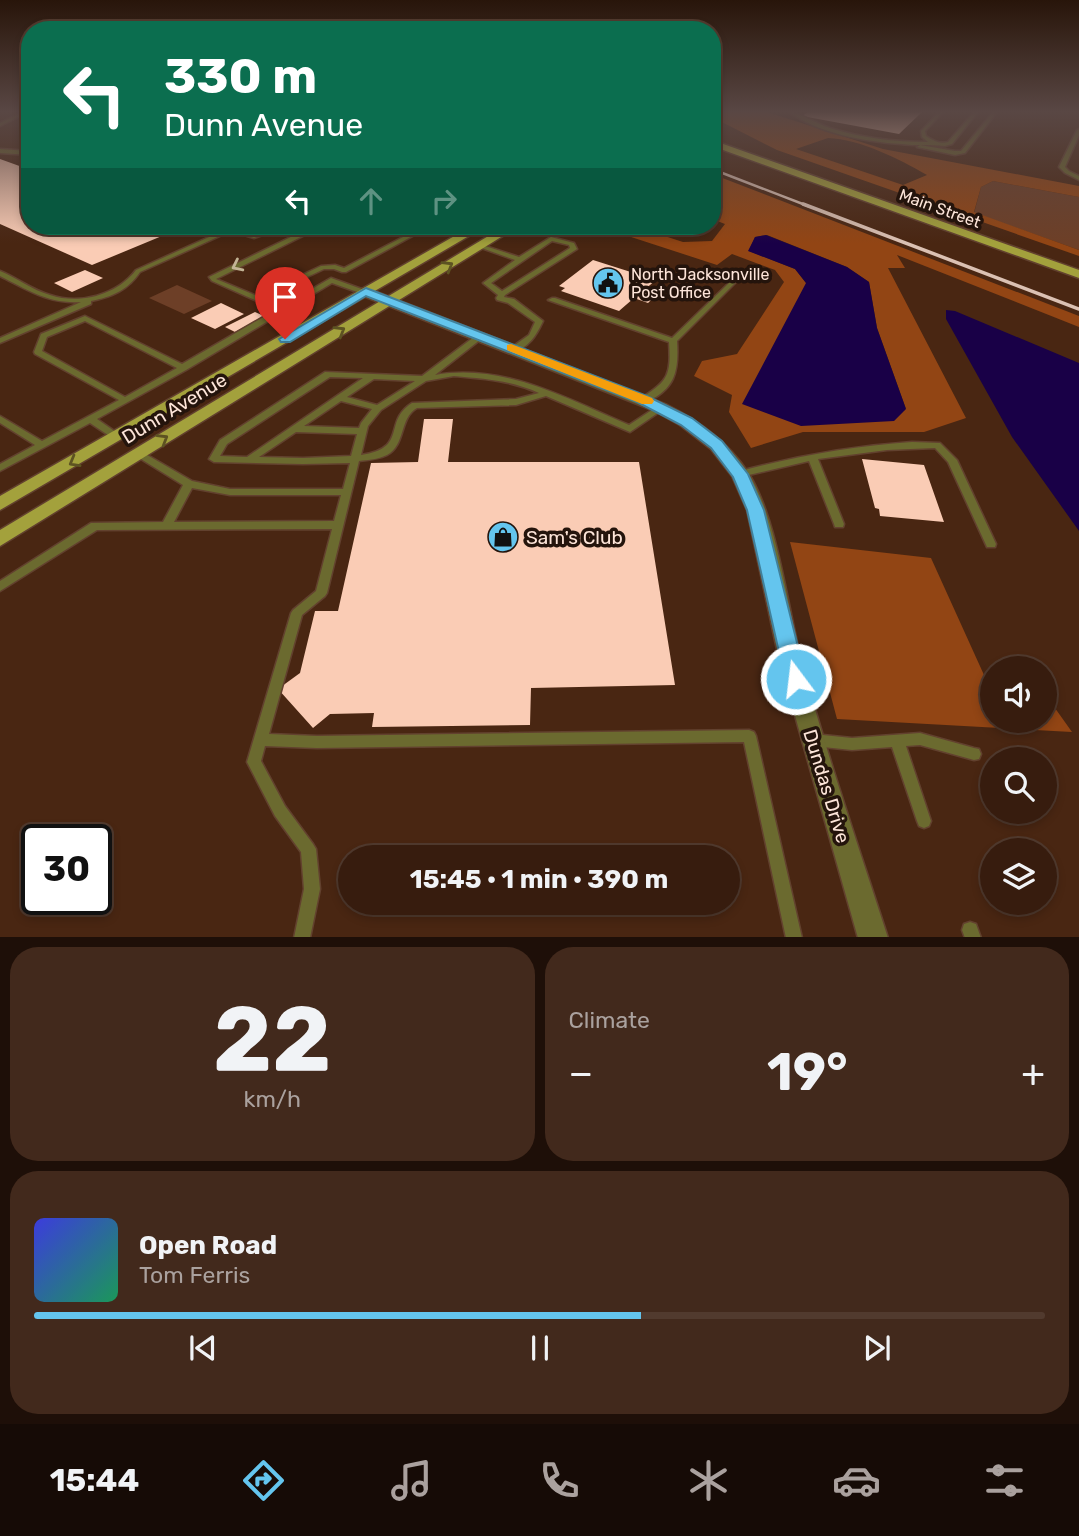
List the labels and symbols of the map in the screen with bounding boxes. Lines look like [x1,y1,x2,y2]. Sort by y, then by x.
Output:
street label: Main Street [897,185,983,232]
one-way arrow [232,258,244,272]
one-way arrow [440,261,453,274]
place label: North Jacksonville Post Office [631,265,769,302]
public building icon: North Jacksonville Post Office [591,266,625,300]
pin [255,267,315,339]
one-way arrow [332,327,345,340]
street label: Dunn Avenue [118,368,231,449]
one-way arrow [155,435,168,448]
one-way arrow [68,454,81,467]
shop icon: Sam's Club [486,520,520,554]
place label: Sam's Club [526,526,623,549]
position arrow [759,642,833,716]
street label: Dundas Drive [798,726,855,846]
speed limit sign: 30 [21,824,112,915]

